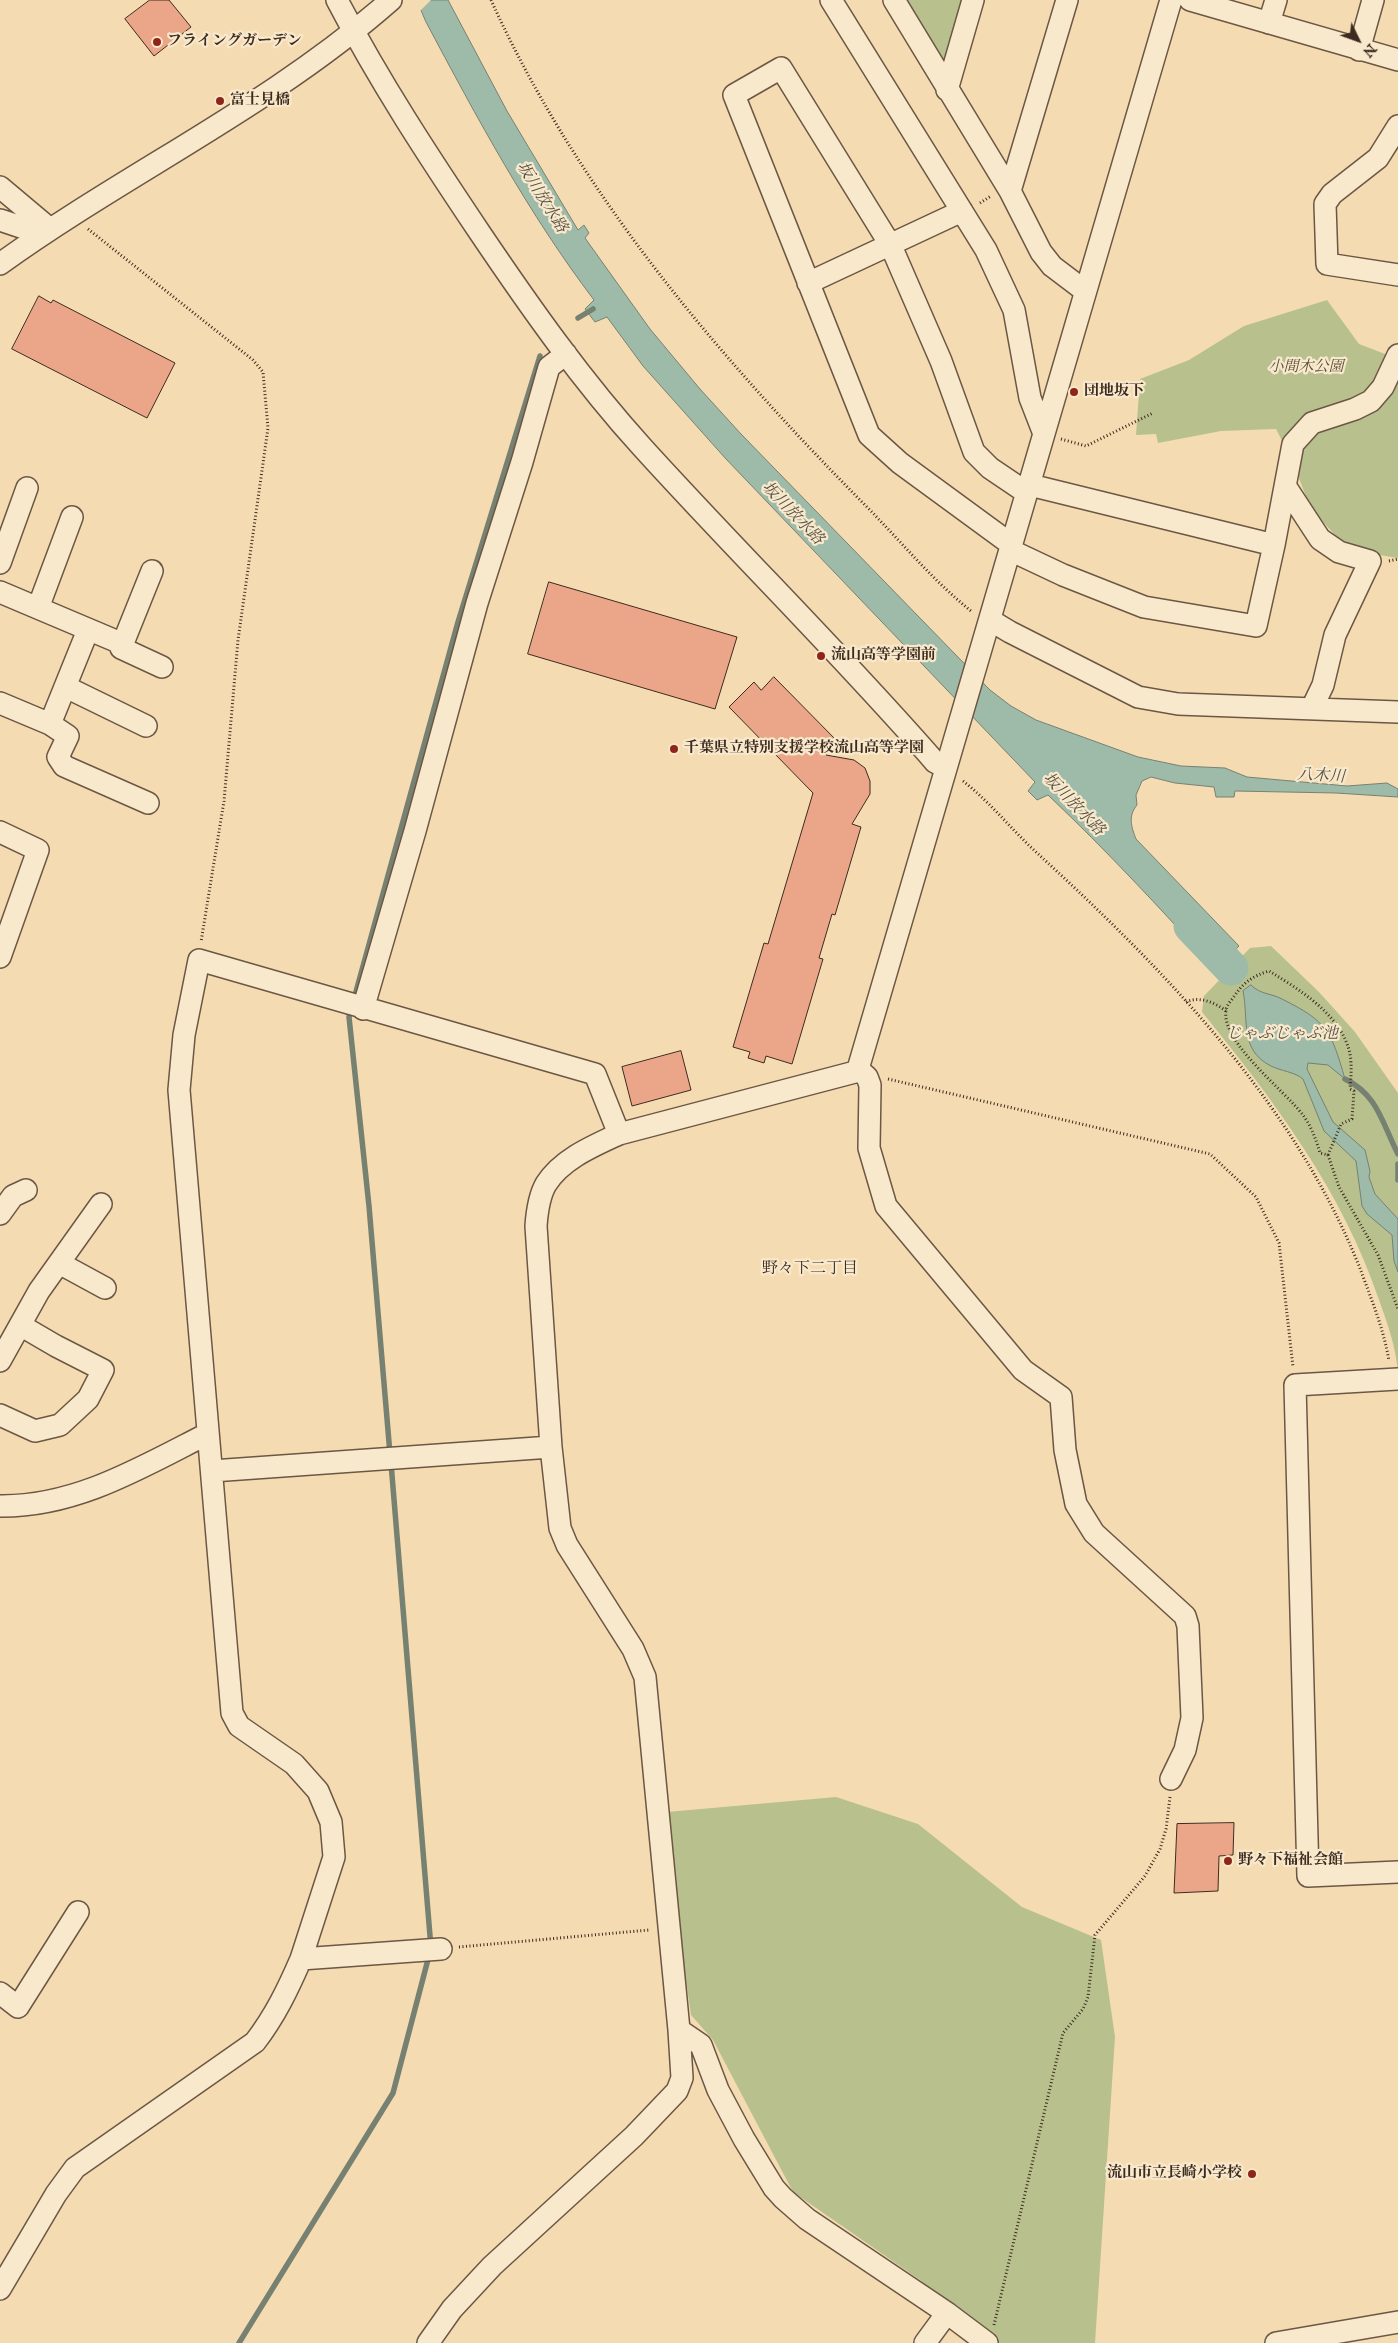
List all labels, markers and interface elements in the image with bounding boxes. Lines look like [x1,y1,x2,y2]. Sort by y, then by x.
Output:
north arrow [1333,15,1383,65]
place label: フライングガーデン [167,33,302,51]
marker: フライングガーデン [151,36,163,48]
text: N [1358,40,1380,61]
place label: 富士見橋 [230,92,290,110]
marker: 富士見橋 [214,95,226,107]
water label: 坂川放水路 [512,159,570,237]
park label: 小間木公園 [1269,359,1343,377]
place label: 団地坂下 [1084,383,1144,401]
marker: 団地坂下 [1068,386,1080,398]
water label: 坂川放水路 [757,479,827,549]
place label: 流山高等学園前 [831,647,936,665]
marker: 流山高等学園前 [815,650,827,662]
place label: 千葉県立特別支援学校流山高等学園 [684,740,924,758]
marker: 千葉県立特別支援学校流山高等学園 [668,743,680,755]
water label: 八木川 [1297,766,1345,788]
water label: 坂川放水路 [1038,770,1108,840]
water label: じゃぶじゃぶ池 [1226,1025,1338,1045]
district label: 野々下二丁目 [762,1260,858,1280]
place label: 野々下福祉会館 [1238,1852,1343,1870]
marker: 野々下福祉会館 [1222,1855,1234,1867]
place label: 流山市立長崎小学校 [1107,2165,1242,2183]
marker: 流山市立長崎小学校 [1246,2168,1258,2180]

